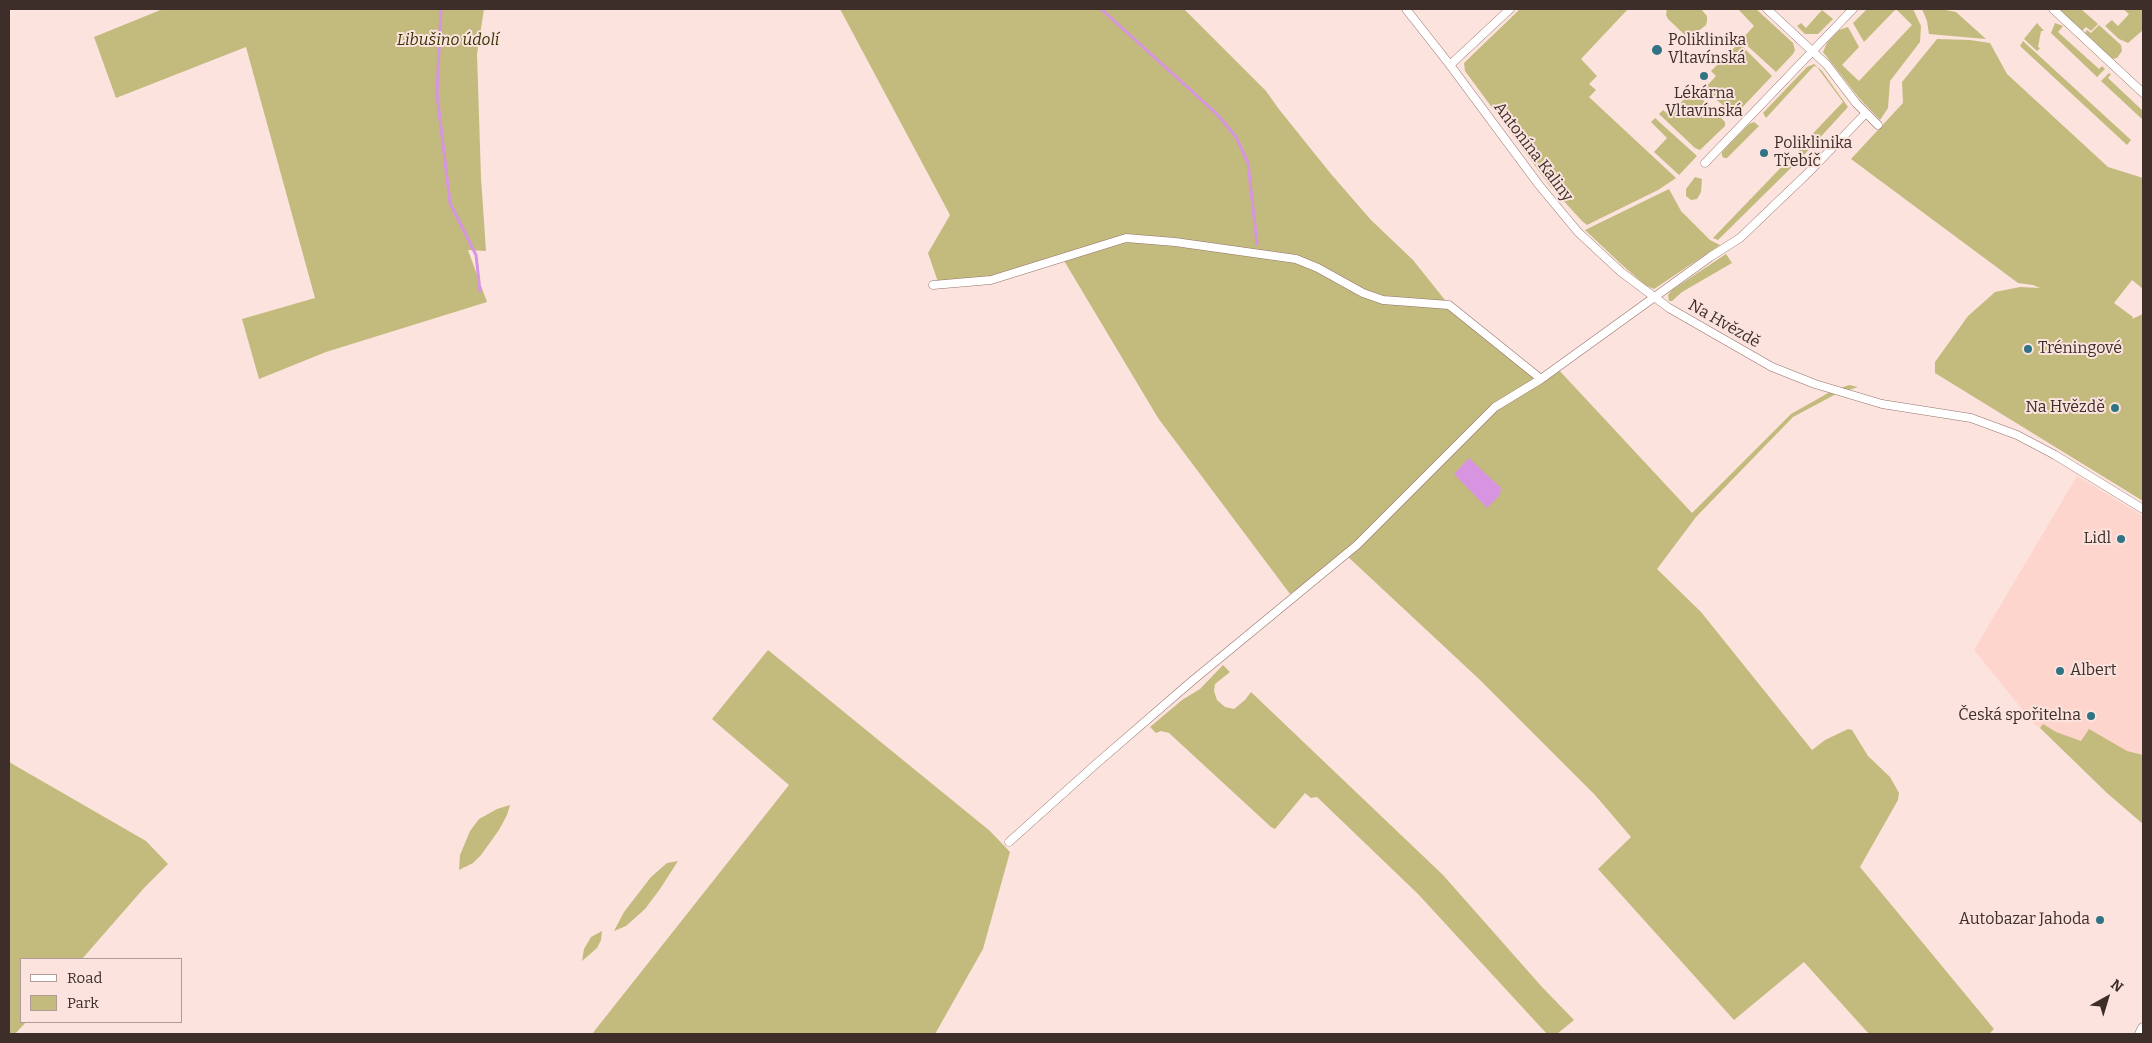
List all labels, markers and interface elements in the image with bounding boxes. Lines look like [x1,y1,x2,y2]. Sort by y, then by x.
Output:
park label: Libušino údolí [397,31,499,51]
place label: Poliklinika Vltavínská [1668,31,1746,69]
marker: Poliklinika Vltavínská [1650,43,1664,57]
marker: Lékárna Vltavínská [1698,70,1710,82]
place label: Lékárna Vltavínská [1665,84,1743,122]
street label: Antonína Kaliny [1489,98,1577,206]
place label: Poliklinika Třebíč [1774,134,1852,172]
marker: Poliklinika Třebíč [1758,147,1770,159]
street label: Na Hvězdě [1685,296,1763,352]
place label: Tréningové [2038,339,2122,359]
marker: Tréningové [2022,343,2034,355]
place label: Na Hvězdě [2025,398,2105,418]
marker: Na Hvězdě [2109,402,2121,414]
place label: Lidl [2084,529,2111,549]
marker: Lidl [2115,533,2127,545]
place label: Albert [2070,661,2117,681]
marker: Albert [2054,665,2066,677]
place label: Česká spořitelna [1958,706,2081,726]
marker: Česká spořitelna [2085,710,2097,722]
place label: Autobazar Jahoda [1959,910,2090,930]
marker: Autobazar Jahoda [2094,914,2106,926]
legend [20,958,182,1023]
text: Road [67,969,102,987]
north arrow [2082,973,2132,1023]
text: N [2107,976,2126,996]
text: Park [67,994,99,1012]

